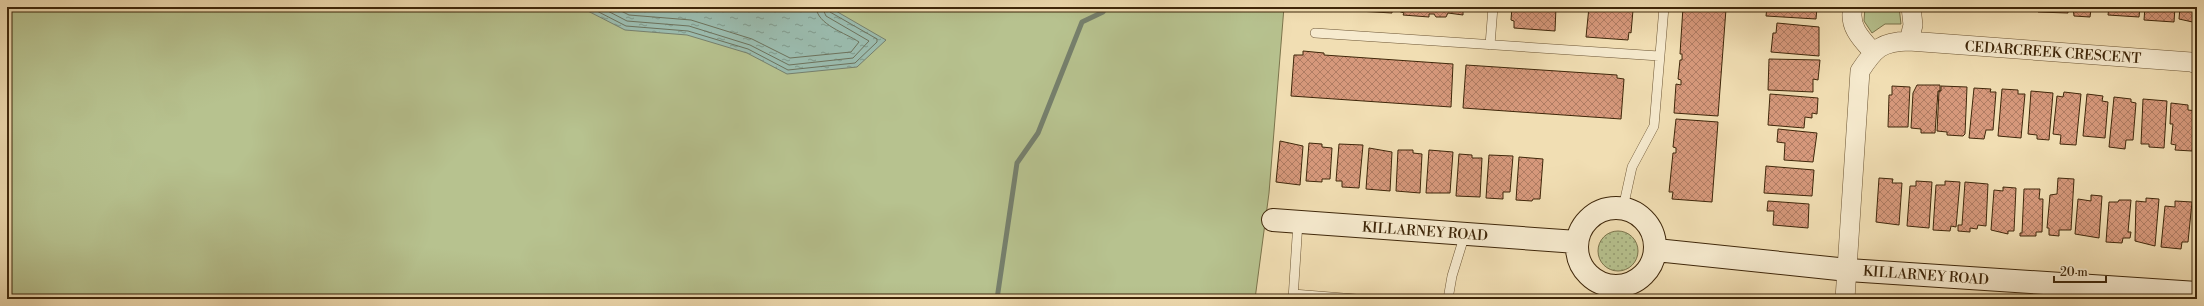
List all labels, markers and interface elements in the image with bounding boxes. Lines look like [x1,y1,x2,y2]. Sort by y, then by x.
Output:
street label: CEDARCREEK CRESCENT [1964,38,2142,68]
street label: KILLARNEY ROAD [1361,219,1489,245]
scale bar [2054,258,2106,284]
street label: KILLARNEY ROAD [1862,263,1990,289]
text: 20 m [2060,265,2088,280]

